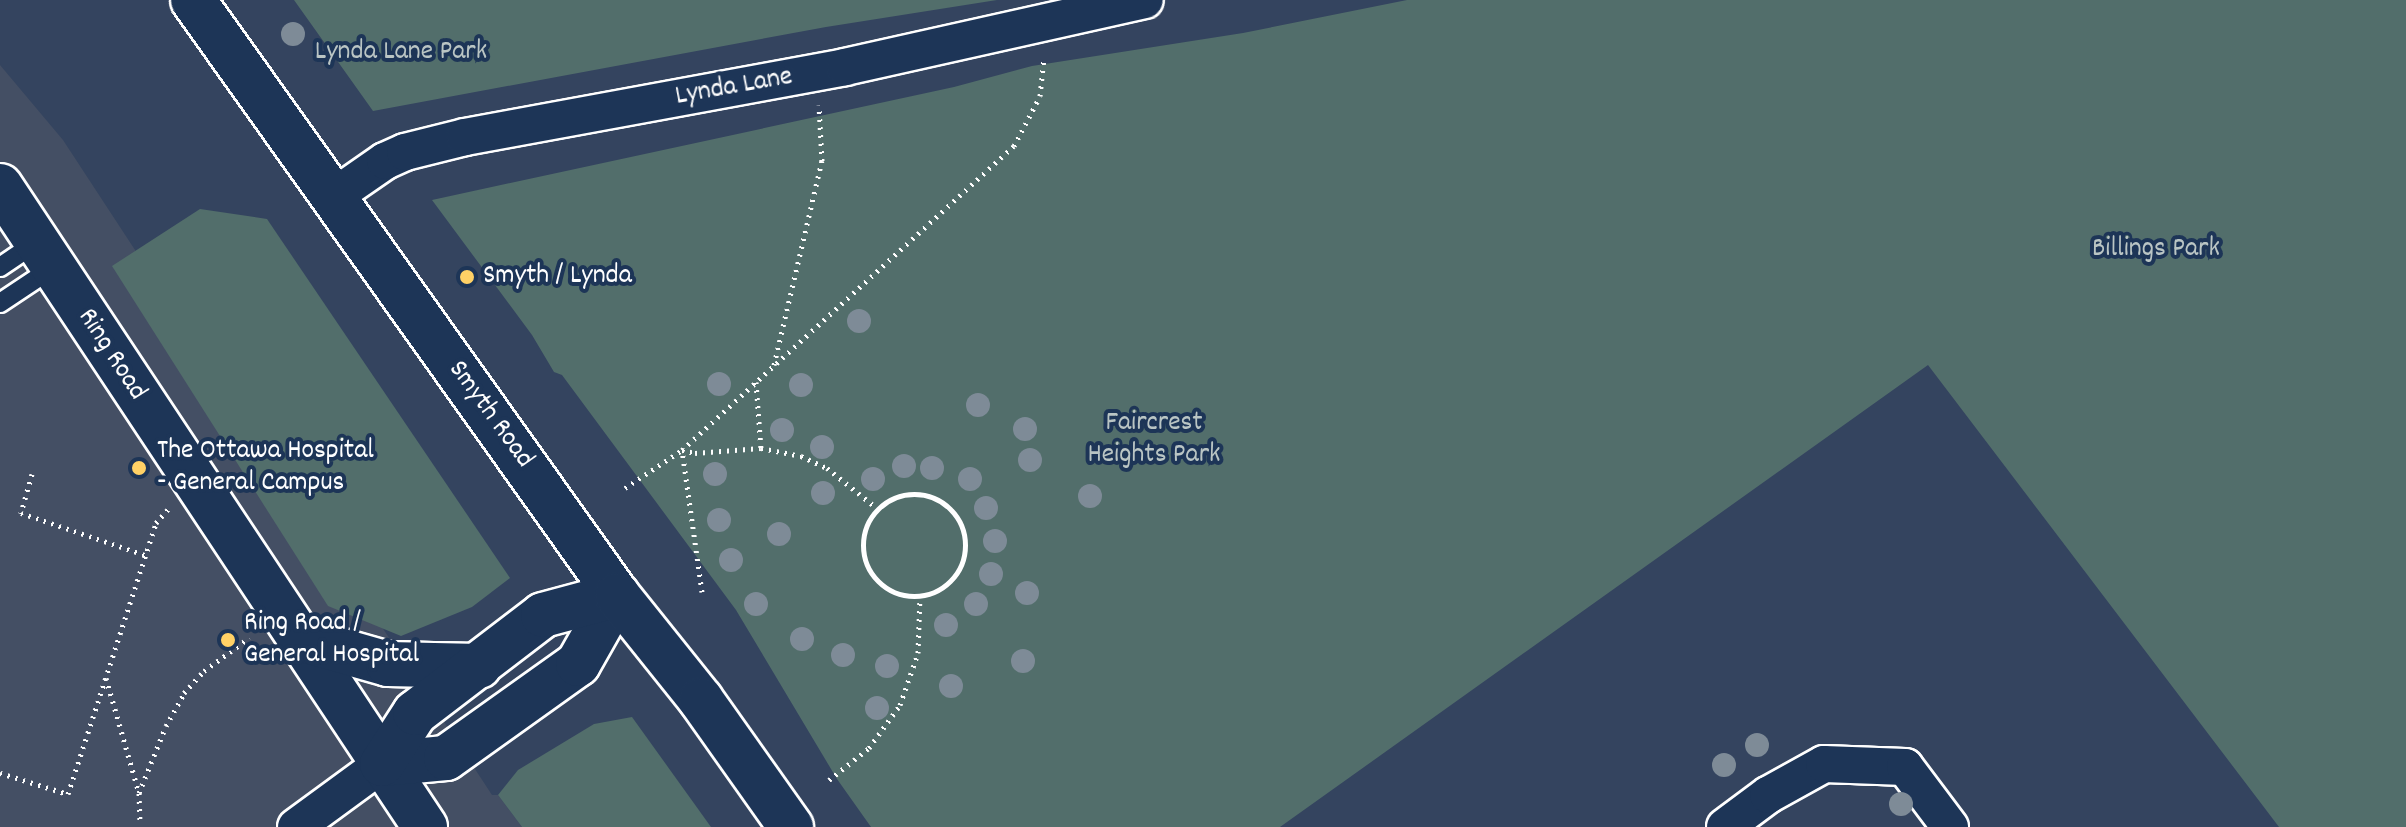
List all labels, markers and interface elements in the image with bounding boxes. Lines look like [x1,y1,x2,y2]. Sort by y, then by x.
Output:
park label: Lynda Lane Park [315,36,487,70]
street label: Lynda Lane [673,61,795,115]
park label: Billings Park [2092,233,2220,267]
place label: Smyth / Lynda [483,260,632,294]
marker: Smyth / Lynda [458,268,476,286]
street label: Ring Road [69,303,153,407]
street label: Smyth Road [440,355,540,475]
park label: Faircrest Heights Park [1087,407,1221,473]
place label: The Ottawa Hospital - General Campus [157,435,374,501]
marker: The Ottawa Hospital - General Campus [128,457,150,479]
place label: Ring Road / General Hospital [244,607,419,673]
marker: Ring Road / General Hospital [219,631,237,649]

